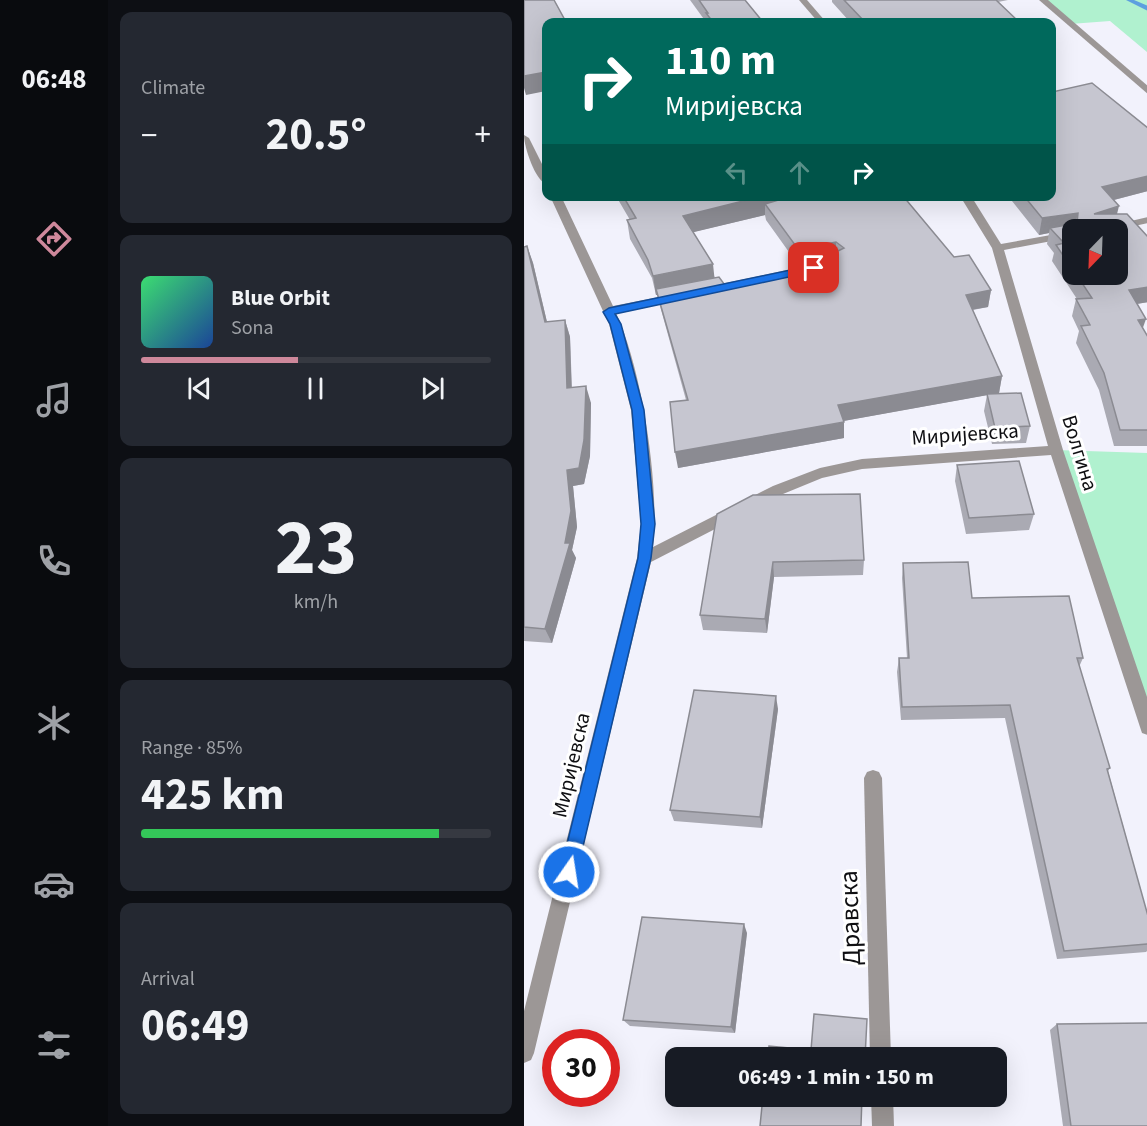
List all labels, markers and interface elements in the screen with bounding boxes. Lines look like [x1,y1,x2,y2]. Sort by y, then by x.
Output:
text: 110 m [665,31,776,91]
icon: right [566,42,644,120]
text: 06:48 [21,60,87,99]
text: Climate [141,74,205,102]
text: Миријевска [665,87,803,126]
text: 20.5° [265,103,367,167]
text: − [141,112,157,159]
text: + [475,112,491,159]
icon: left [720,156,753,189]
icon: ahead [783,156,816,189]
icon: right [846,156,879,189]
icon: directions [33,218,75,260]
north arrow [1062,219,1128,285]
map controls [1062,219,1128,285]
pin [788,242,839,293]
icon: arrive [797,251,830,284]
text: Blue Orbit [231,282,330,314]
text: Sona [231,314,274,342]
icon: previous [183,372,216,405]
icon: pause [299,372,332,405]
icon: next [416,372,449,405]
icon: music [33,379,75,421]
street label: Волгина [1054,411,1106,495]
street label: Миријевска [910,415,1020,453]
text: 23 [275,493,357,604]
icon: phone [33,540,75,582]
text: km/h [294,588,338,616]
icon: climate [33,702,75,744]
street label: Миријевска [544,709,598,821]
text: Range · 85% [141,734,242,762]
text: 425 km [141,763,285,827]
position arrow [537,840,601,904]
icon: car [33,863,75,905]
street label: Дравска [830,870,870,966]
text: Arrival [141,965,195,993]
text: 06:49 [141,994,250,1058]
icon: filters [33,1024,75,1066]
speed limit sign: 30 [542,1029,620,1107]
text: 06:49 · 1 min · 150 m [738,1061,934,1093]

